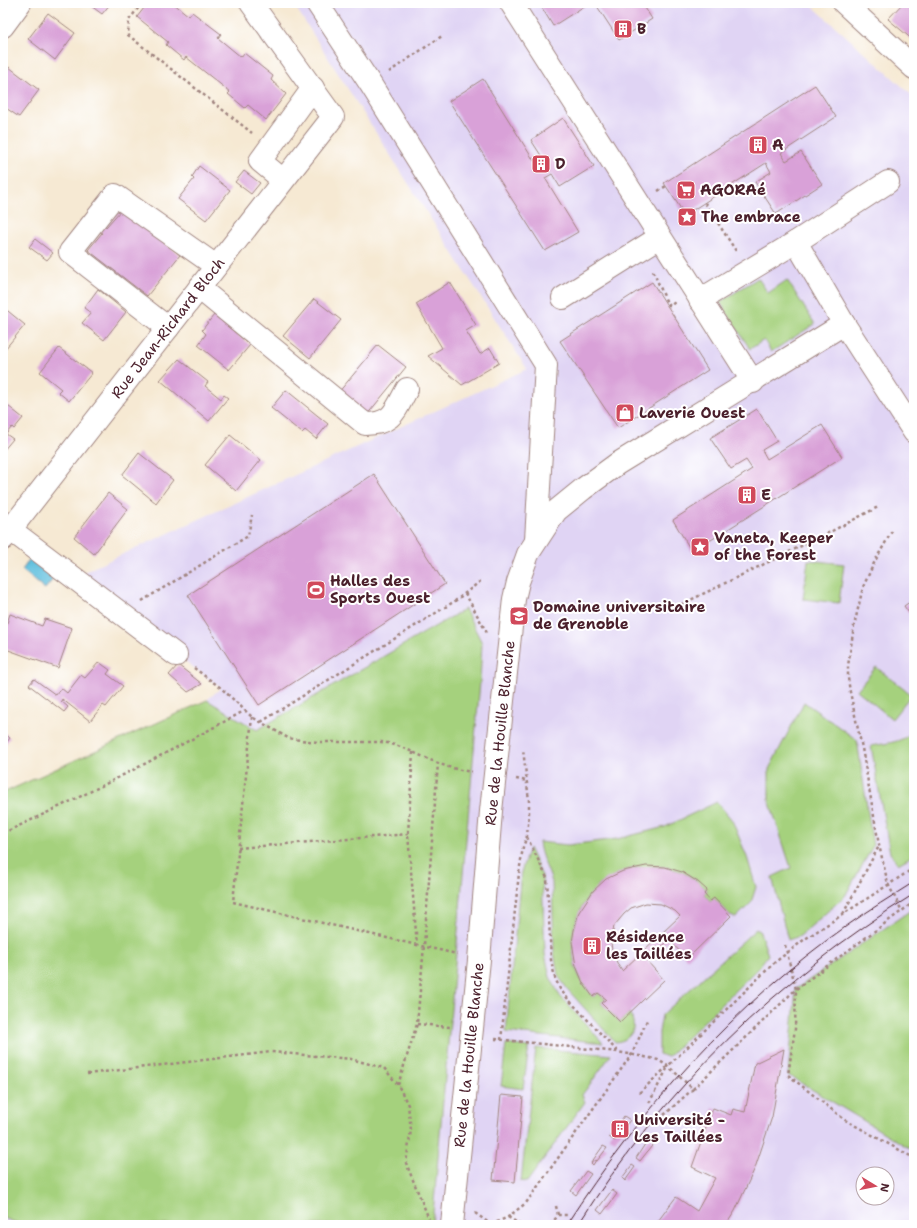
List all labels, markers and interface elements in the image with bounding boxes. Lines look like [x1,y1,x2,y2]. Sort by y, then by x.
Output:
building icon: B [612,18,634,40]
place label: B [637,19,646,39]
building icon: A [747,134,769,156]
place label: A [772,135,784,155]
building icon: D [530,153,552,175]
place label: D [555,154,566,174]
supermarket icon: AGORAé [675,179,697,201]
place label: AGORAé [700,180,766,200]
place icon: The embrace [676,206,698,228]
place label: The embrace [701,207,801,227]
street label: Rue Jean-Richard Bloch [107,253,229,403]
shop icon: Laverie Ouest [614,402,636,424]
place label: Laverie Ouest [639,403,745,423]
building icon: E [736,484,758,506]
place label: E [761,485,771,505]
place label: Vaneta, Keeper of the Forest [714,528,833,565]
place icon: Vaneta, Keeper of the Forest [689,536,711,558]
place label: Halles des Sports Ouest [330,571,430,608]
sports icon: Halles des Sports Ouest [305,579,327,601]
place label: Domaine universitaire de Grenoble [533,597,706,634]
school or university icon: Domaine universitaire de Grenoble [508,605,530,627]
street label: Rue de la Houille Blanche [480,639,520,827]
place label: Résidence les Taillées [606,927,692,964]
building icon: Résidence les Taillées [581,935,603,957]
street label: Rue de la Houille Blanche [449,961,489,1149]
place label: Université - Les Taillées [634,1110,726,1147]
building icon: Université - Les Taillées [609,1118,631,1140]
north arrow [855,1166,895,1206]
text: N [876,1182,892,1194]

